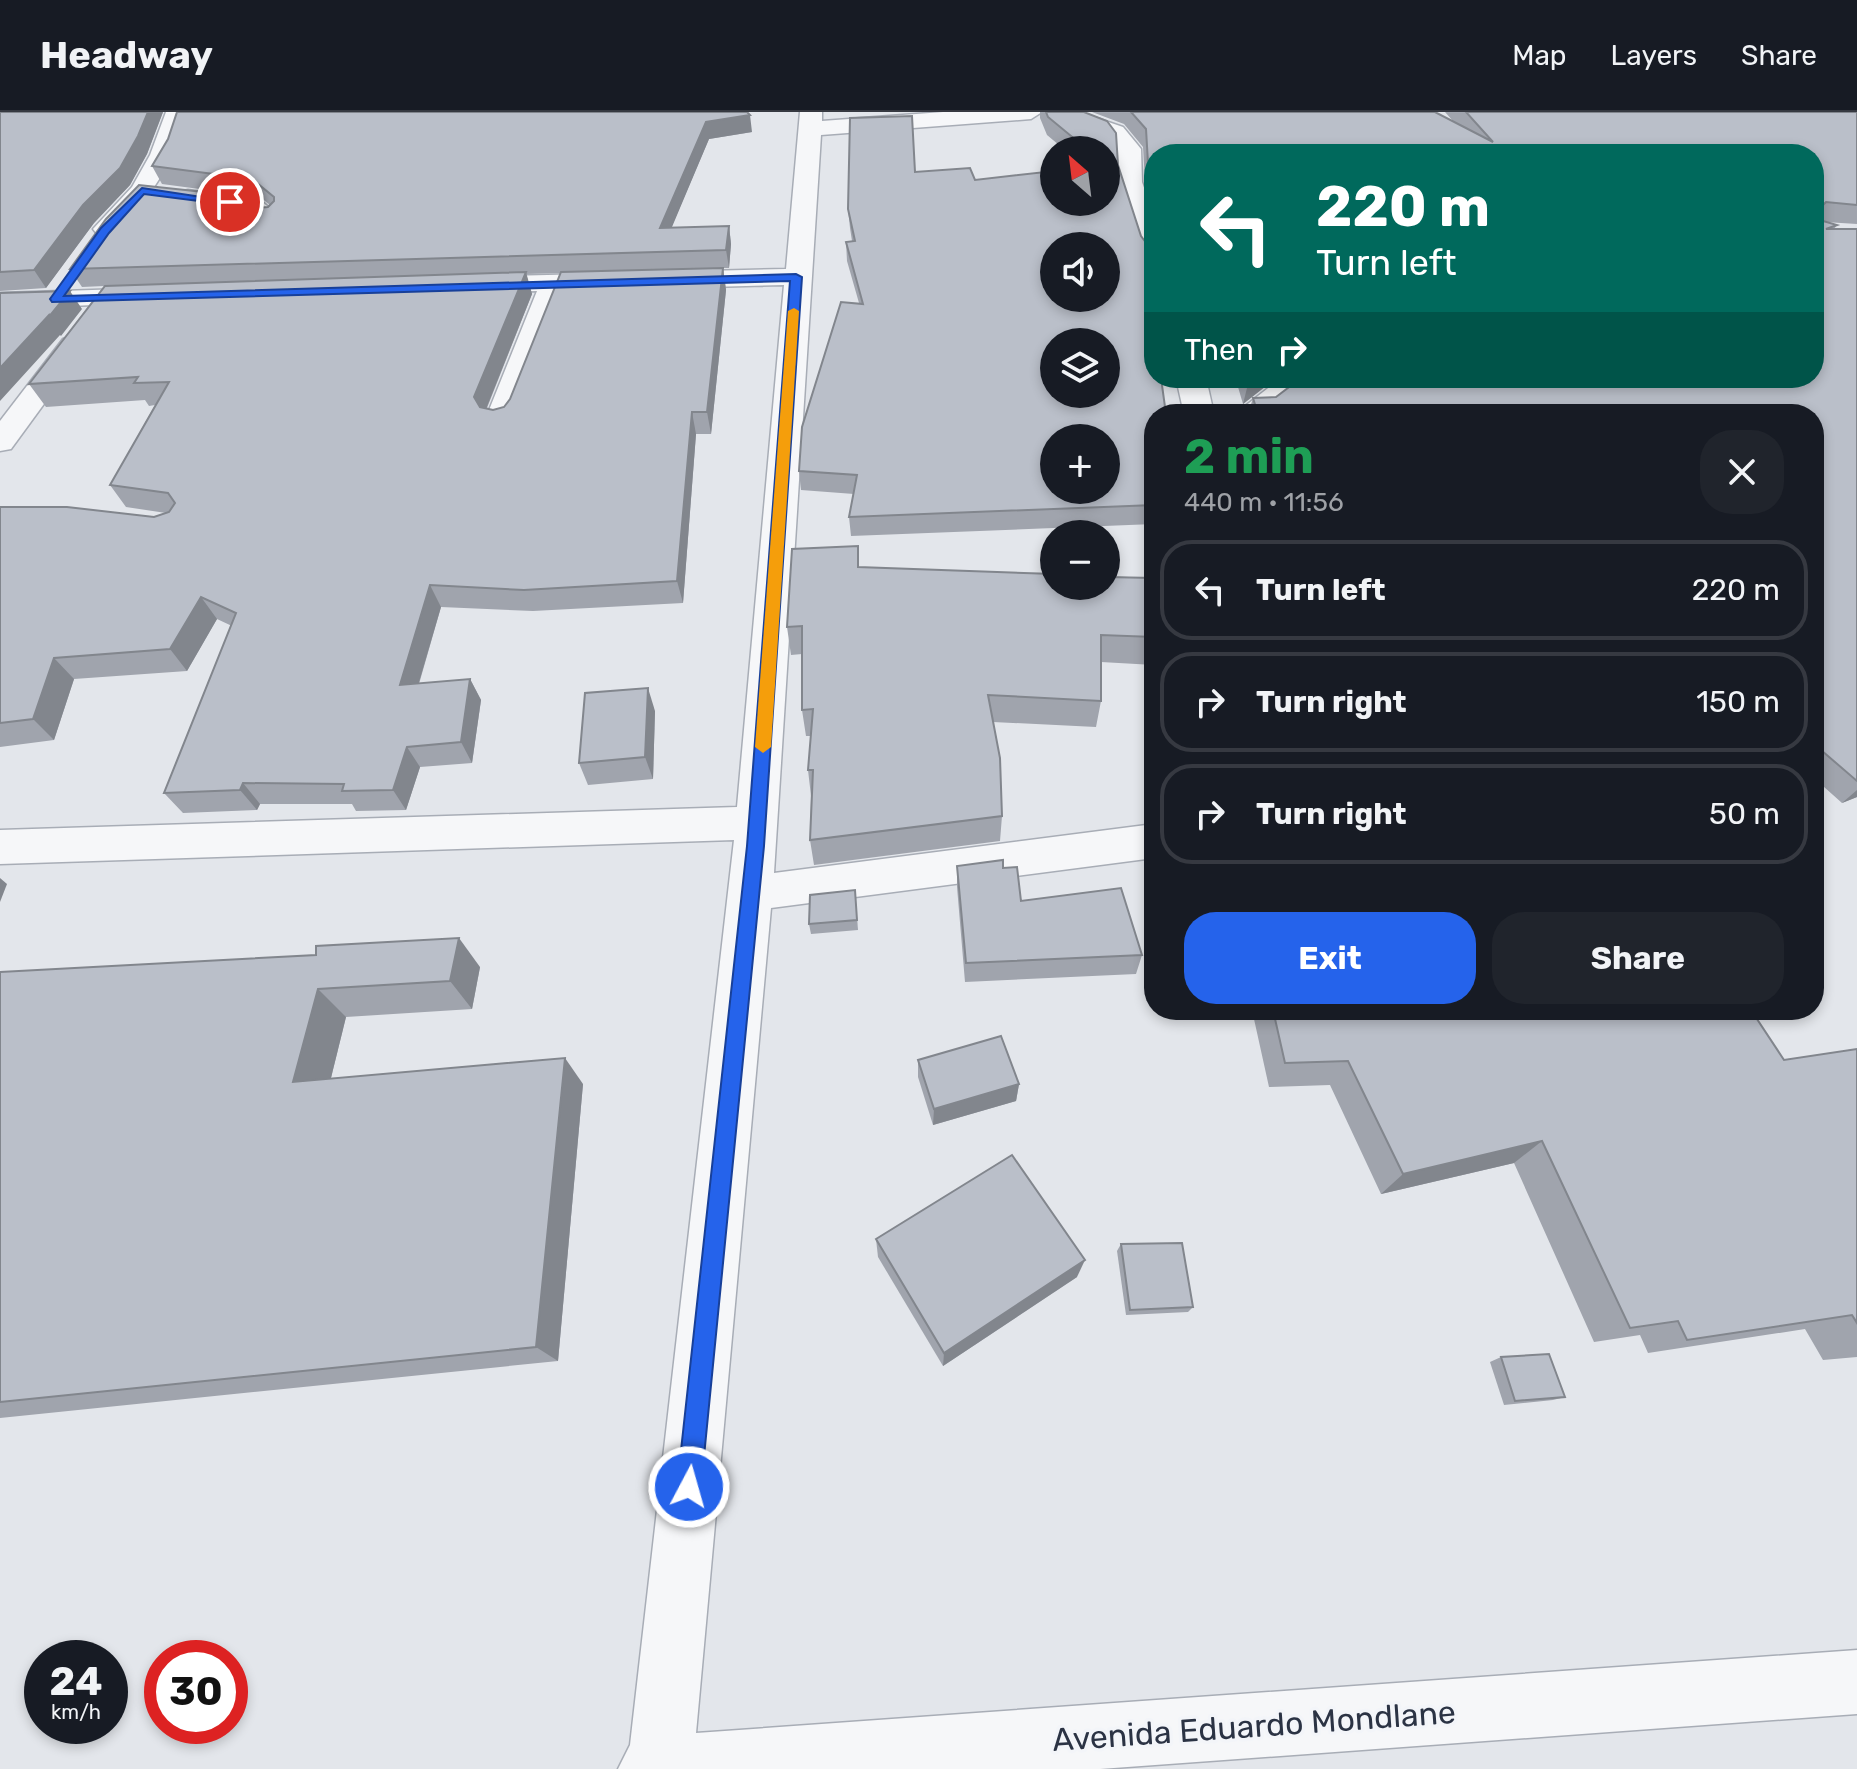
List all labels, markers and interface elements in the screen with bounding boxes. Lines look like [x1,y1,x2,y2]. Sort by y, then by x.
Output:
text: Headway [40,32,213,78]
text: Map [1512,39,1567,72]
text: Layers [1611,39,1697,72]
text: Share [1741,39,1817,72]
north arrow [1040,136,1120,216]
map controls [1040,136,1120,600]
pin [196,168,264,236]
text: 220 m [1316,174,1490,240]
icon: left [1184,176,1288,280]
icon: arrive [208,180,252,224]
button: sound [1040,232,1120,312]
text: Turn left [1316,241,1457,284]
button: layers [1040,328,1120,408]
icon: right [1270,328,1314,372]
text: Then [1184,332,1254,368]
button: + [1040,424,1120,504]
text: 2 min [1184,428,1314,485]
button: close [1700,430,1784,514]
text: 440 m · 11:56 [1184,487,1344,518]
button: − [1040,520,1120,600]
icon: left [1188,568,1232,612]
text: Turn left [1256,572,1386,608]
text: 220 m [1692,572,1780,608]
icon: right [1188,680,1232,724]
text: Turn right [1256,684,1407,720]
text: 150 m [1696,684,1780,720]
icon: right [1188,792,1232,836]
text: Turn right [1256,796,1407,832]
text: 50 m [1709,796,1780,832]
button: Exit [1184,912,1476,1004]
button: Share [1492,912,1784,1004]
position arrow [647,1445,731,1529]
speed limit sign: 30 [144,1640,248,1744]
text: 24 [49,1658,103,1705]
street label: Avenida Eduardo Mondlane [1051,1693,1457,1759]
text: km/h [51,1700,101,1724]

